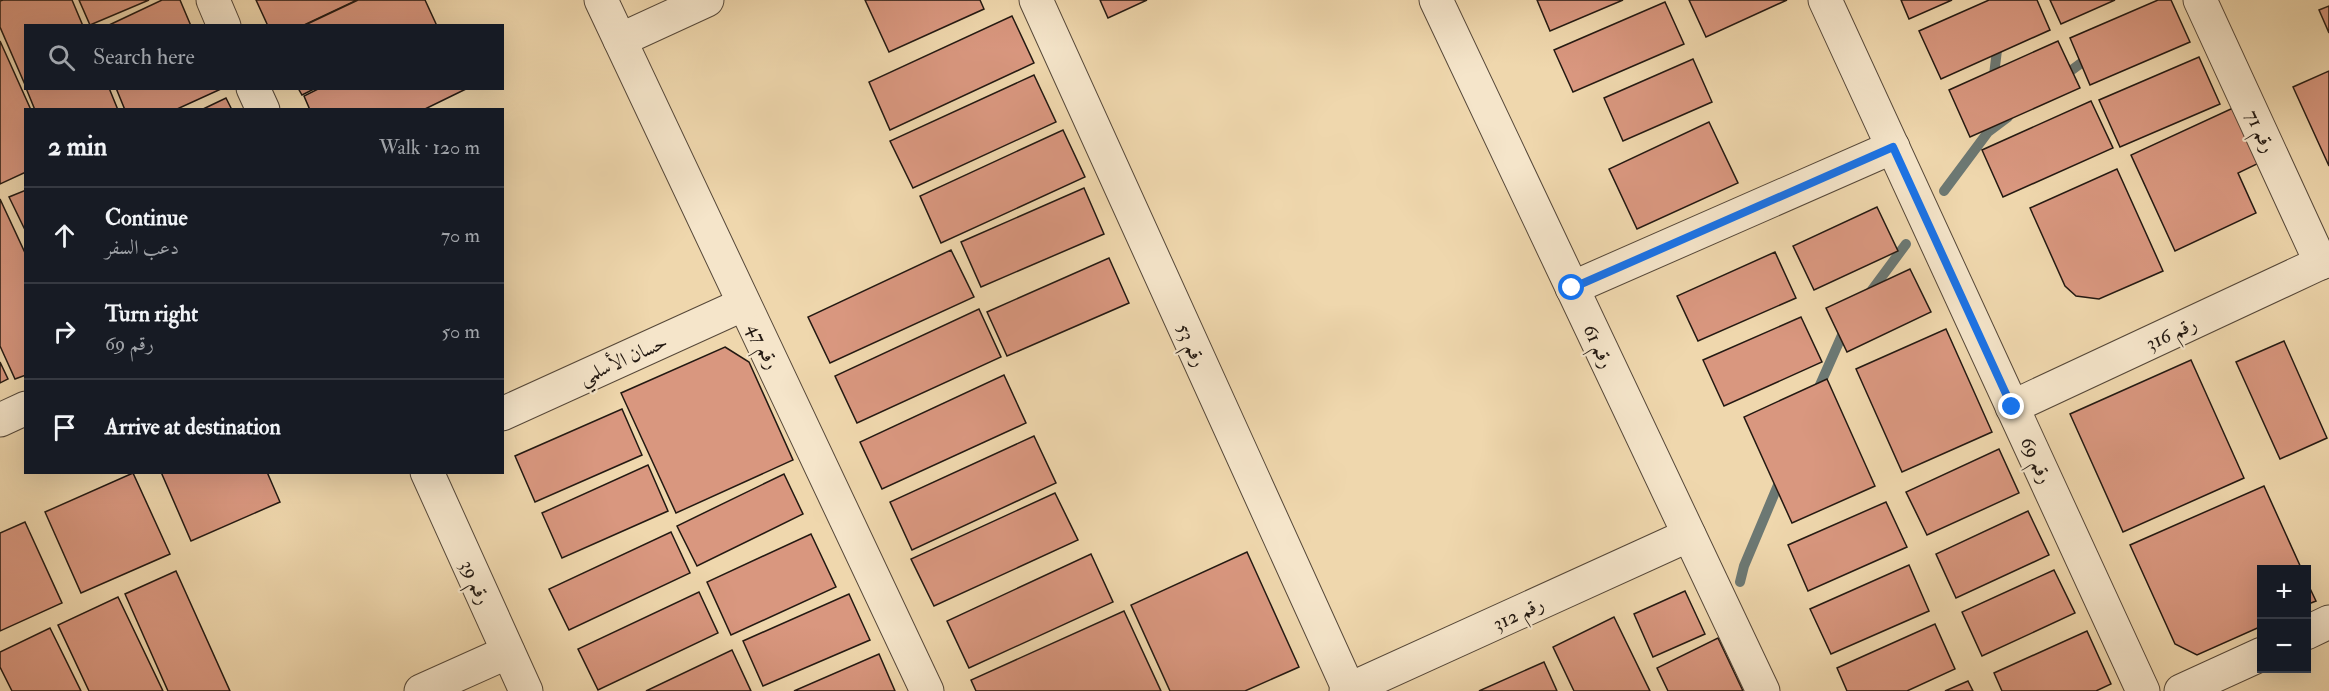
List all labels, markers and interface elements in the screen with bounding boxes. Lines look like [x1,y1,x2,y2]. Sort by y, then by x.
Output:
search box [24,24,504,90]
icon: search [45,41,78,74]
text: Search here [93,43,195,71]
street label: رقم 71 [2234,106,2281,159]
text: 2 min [48,131,107,163]
text: Walk · 120 m [379,135,480,160]
text: Continue [105,204,188,232]
icon: ahead [48,219,81,252]
text: 70 m [441,223,480,248]
text: دعب السفر [105,235,179,260]
route start [1558,274,1584,300]
text: Turn right [105,300,198,328]
street label: رقم 316 [2142,311,2203,361]
icon: right [48,315,81,348]
text: 50 m [441,319,480,344]
street label: رقم 47 [737,319,785,376]
street label: رقم 53 [1165,320,1212,373]
street label: رقم 61 [1572,320,1620,375]
street label: حسان الأسلمي [574,326,674,396]
text: رقم 69 [105,331,154,356]
route end [1998,393,2024,419]
icon: arrive [48,411,81,444]
text: Arrive at destination [105,413,281,441]
street label: رقم 69 [2009,433,2058,490]
street label: رقم 39 [449,556,496,611]
map controls [2257,565,2311,673]
button: + [2257,565,2311,619]
street label: رقم 312 [1489,591,1550,642]
button: − [2257,619,2311,673]

